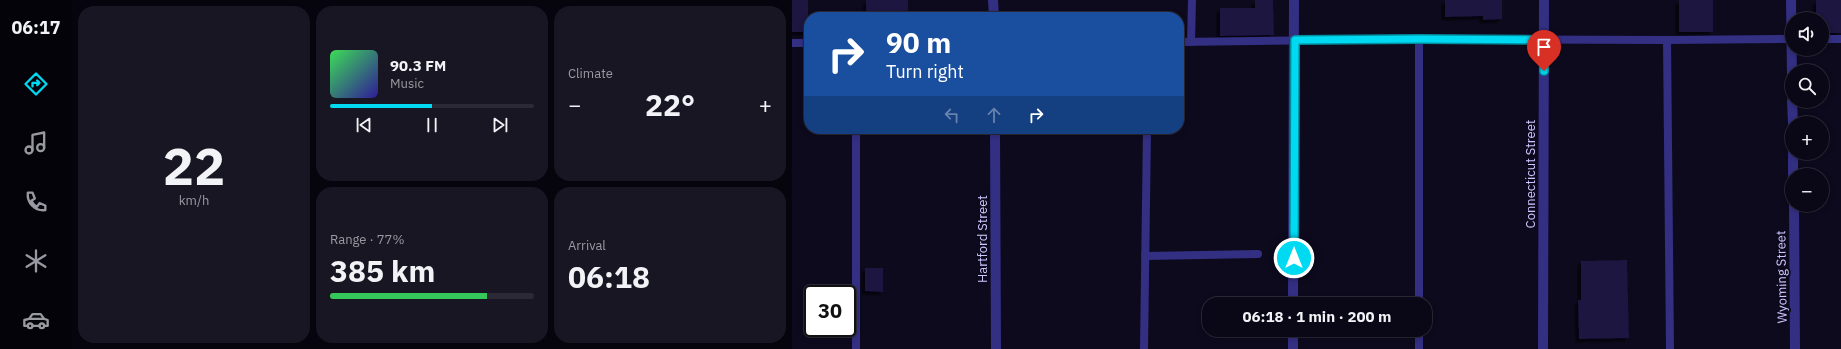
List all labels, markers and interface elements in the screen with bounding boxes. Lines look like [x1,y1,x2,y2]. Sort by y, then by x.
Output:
map controls [1785,12,1829,212]
button: sound [1785,12,1829,56]
text: 06:17 [11,16,61,39]
text: 90 m [886,24,951,61]
icon: right [820,28,872,80]
pin [1527,30,1561,71]
icon: arrive [1533,36,1555,58]
text: 90.3 FM [390,56,446,75]
text: Turn right [886,60,964,83]
button: search [1785,64,1829,108]
text: Climate [568,65,613,82]
icon: directions [22,70,50,98]
text: Music [390,75,424,92]
text: 22° [645,85,695,124]
text: − [568,90,581,119]
text: + [759,90,772,119]
icon: left [941,104,963,126]
icon: ahead [983,104,1005,126]
icon: right [1025,104,1047,126]
icon: previous [353,114,375,136]
icon: pause [421,114,443,136]
icon: next [489,114,511,136]
button: + [1785,116,1829,160]
street label: Connecticut Street [1522,120,1539,228]
icon: music [22,129,50,157]
text: 22 [163,132,225,199]
button: − [1785,168,1829,212]
icon: phone [22,188,50,216]
text: km/h [179,192,209,209]
street label: Hartford Street [974,195,991,283]
street label: Wyoming Street [1772,230,1791,324]
text: Range · 77% [330,231,404,248]
text: Arrival [568,237,606,254]
position arrow [1273,237,1315,279]
icon: climate [22,247,50,275]
text: 385 km [330,251,435,290]
text: 06:18 [568,257,650,296]
speed limit sign: 30 [804,285,856,337]
icon: car [22,306,50,334]
text: 06:18 · 1 min · 200 m [1243,307,1391,326]

